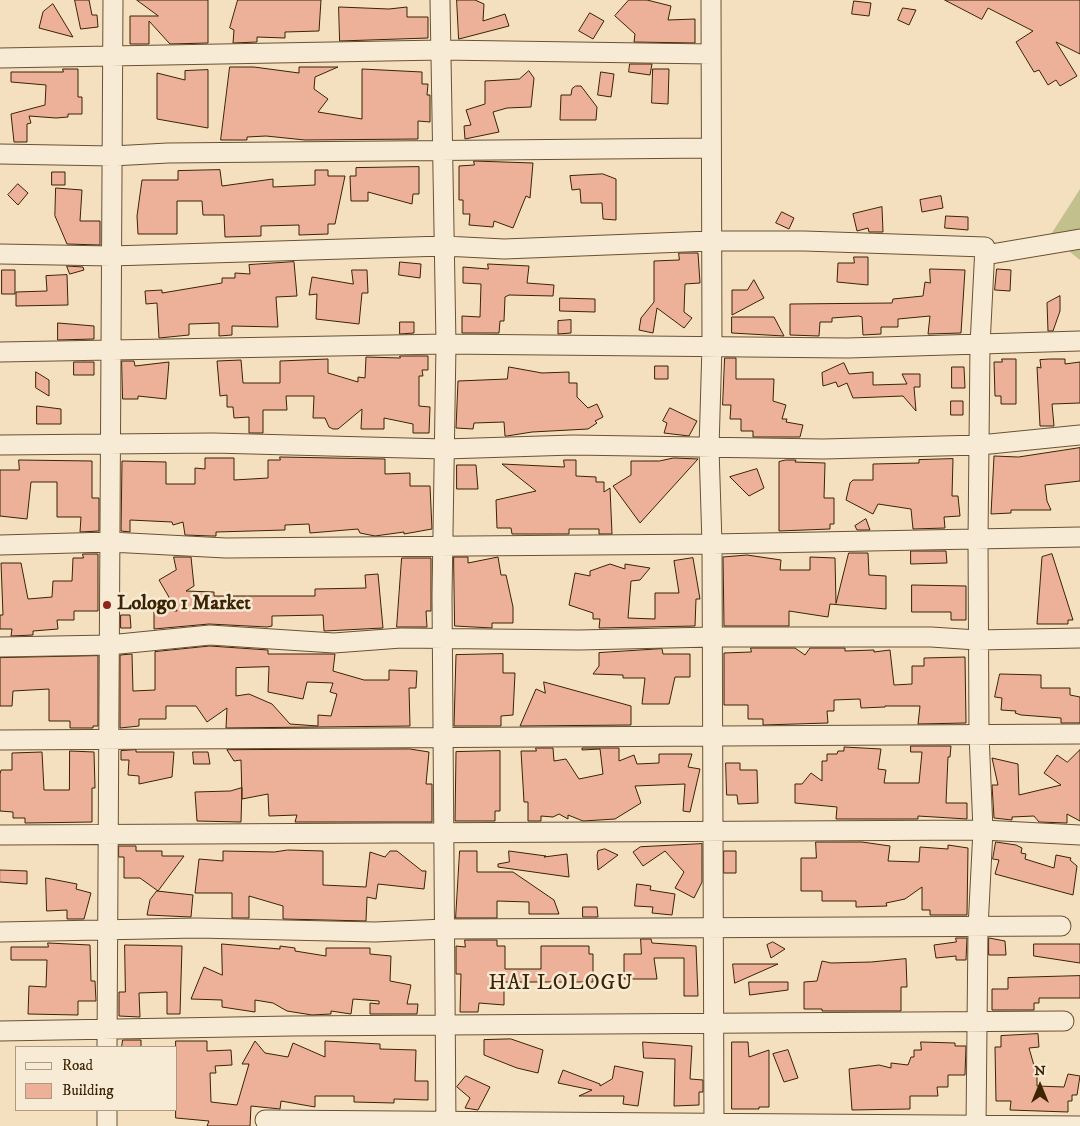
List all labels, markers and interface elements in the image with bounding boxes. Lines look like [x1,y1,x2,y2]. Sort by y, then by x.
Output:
place label: Lologo 1 Market [117,593,251,617]
marker: Lologo 1 Market [101,599,113,611]
district label: HAI LOLOGU [487,972,635,998]
legend [15,1046,178,1111]
text: Road [62,1056,93,1075]
north arrow [1015,1061,1065,1111]
text: N [1034,1062,1046,1080]
text: Building [62,1081,114,1100]

